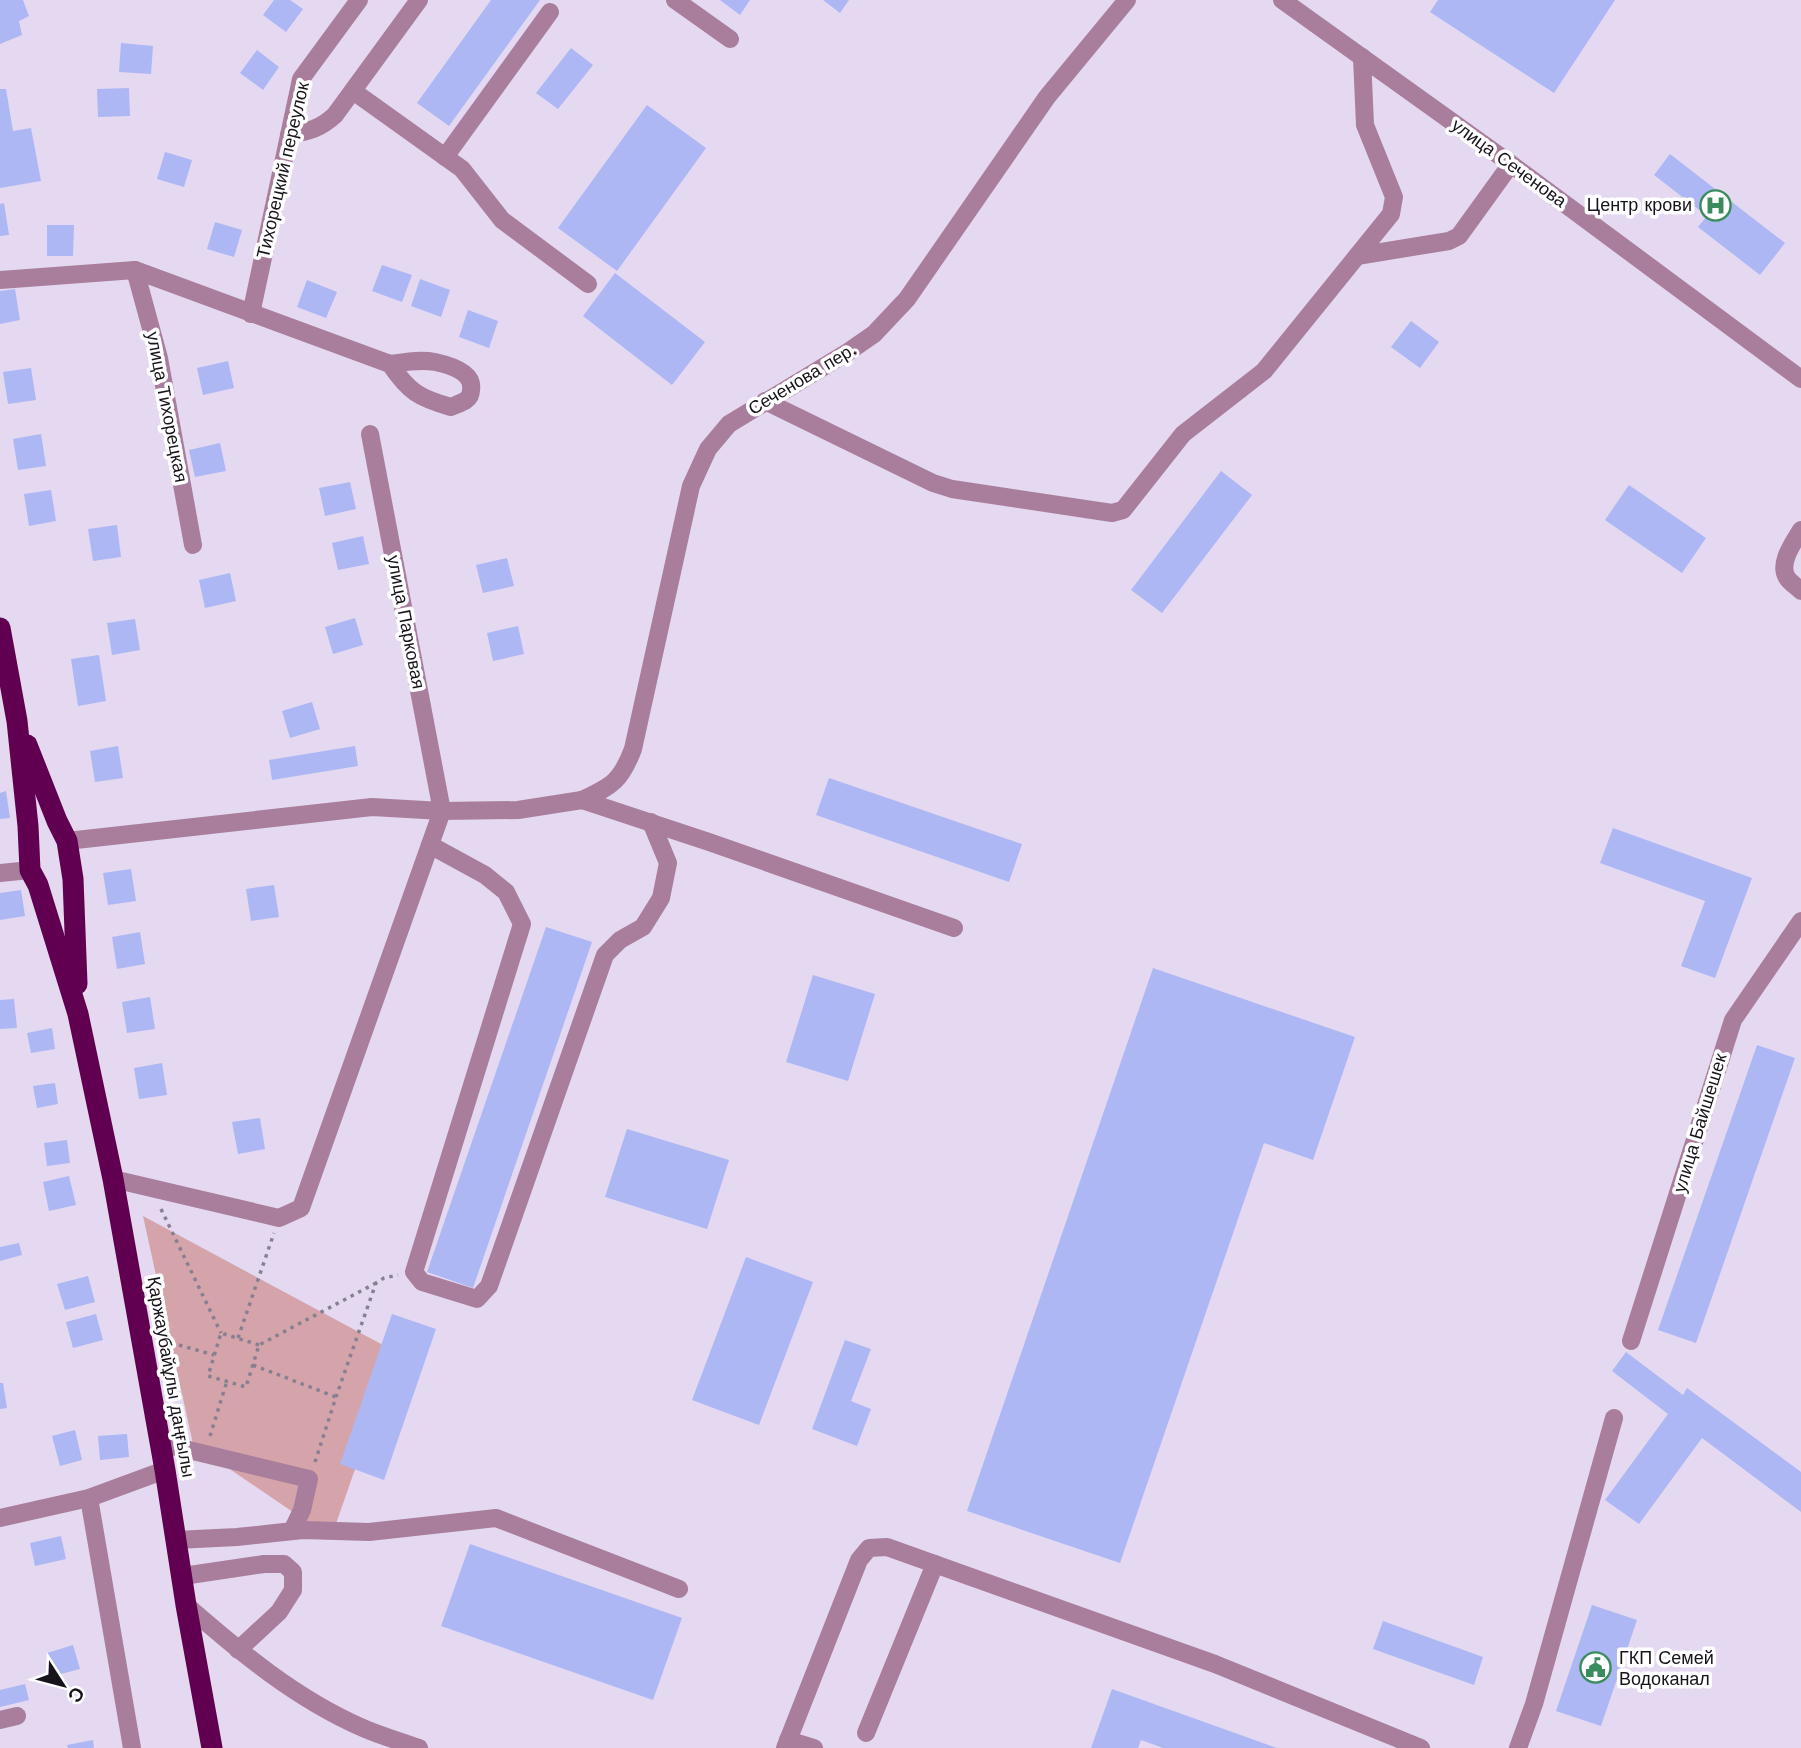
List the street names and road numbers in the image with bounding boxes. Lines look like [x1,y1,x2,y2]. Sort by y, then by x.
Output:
street label: Тихорецкий переулок [252,80,313,260]
street label: улица Сеченова [1448,114,1572,212]
street label: улица Тихорецкая [143,330,192,484]
street label: Сеченова пер. [744,338,859,419]
street label: улица Парковая [383,553,430,691]
street label: улица Байшешек [1668,1051,1731,1195]
street label: Қаржаубайұлы даңғылы [143,1275,200,1479]

